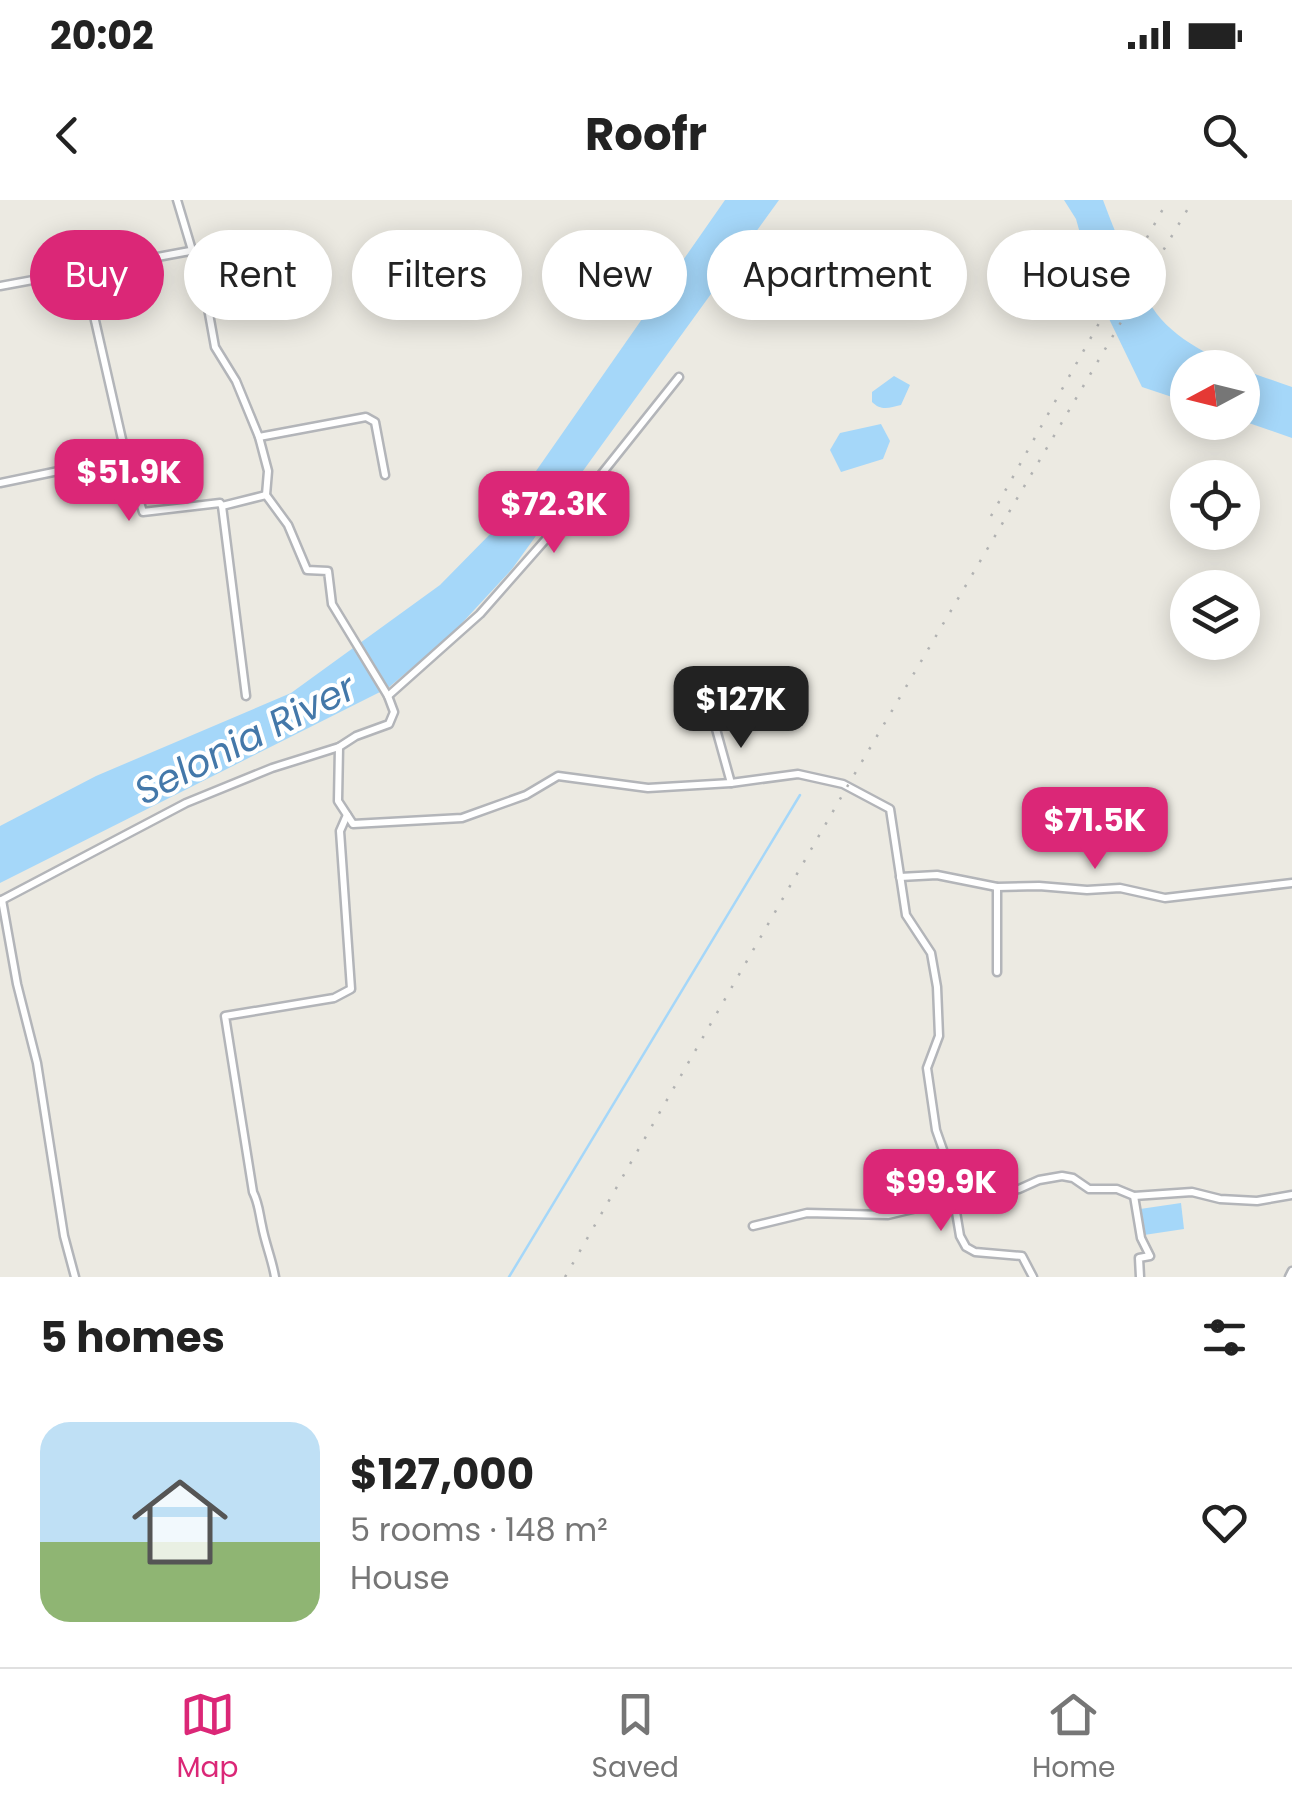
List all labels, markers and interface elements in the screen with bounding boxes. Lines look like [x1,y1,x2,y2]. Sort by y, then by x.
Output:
text: 20:02 [50,9,154,62]
text: Roofr [585,103,707,166]
icon: back [40,108,95,163]
icon: search [1197,108,1252,163]
chip: Buy [30,230,164,320]
chip: Rent [184,230,332,320]
chip: Filters [352,230,522,320]
chip: New [542,230,687,320]
chip: Apartment [707,230,967,320]
chip: House [987,230,1166,320]
north arrow [1170,350,1260,440]
map controls [1170,350,1260,660]
pin: $51.9K [48,439,210,524]
text: $51.9K [77,449,181,494]
button: locate [1170,460,1260,550]
pin: $72.3K [473,471,635,556]
text: $72.3K [500,481,608,526]
button: layers [1170,570,1260,660]
water label: Selonia River [125,660,365,817]
pin: $127K [671,666,811,751]
text: $127K [696,676,786,721]
pin: $71.5K [1014,787,1176,872]
text: $71.5K [1044,797,1146,842]
pin: $99.9K [860,1149,1022,1234]
text: $99.9K [885,1159,997,1204]
text: 5 homes [40,1308,225,1367]
icon: filters [1197,1310,1252,1365]
text: $127,000 [350,1445,534,1504]
icon: home [120,1462,240,1582]
icon: heart [1197,1495,1252,1550]
text: 5 rooms · 148 m² [350,1507,608,1552]
text: House [350,1555,450,1600]
tab: Map [177,1687,238,1789]
tab: Saved [592,1687,679,1789]
tab: Home [1032,1687,1115,1789]

